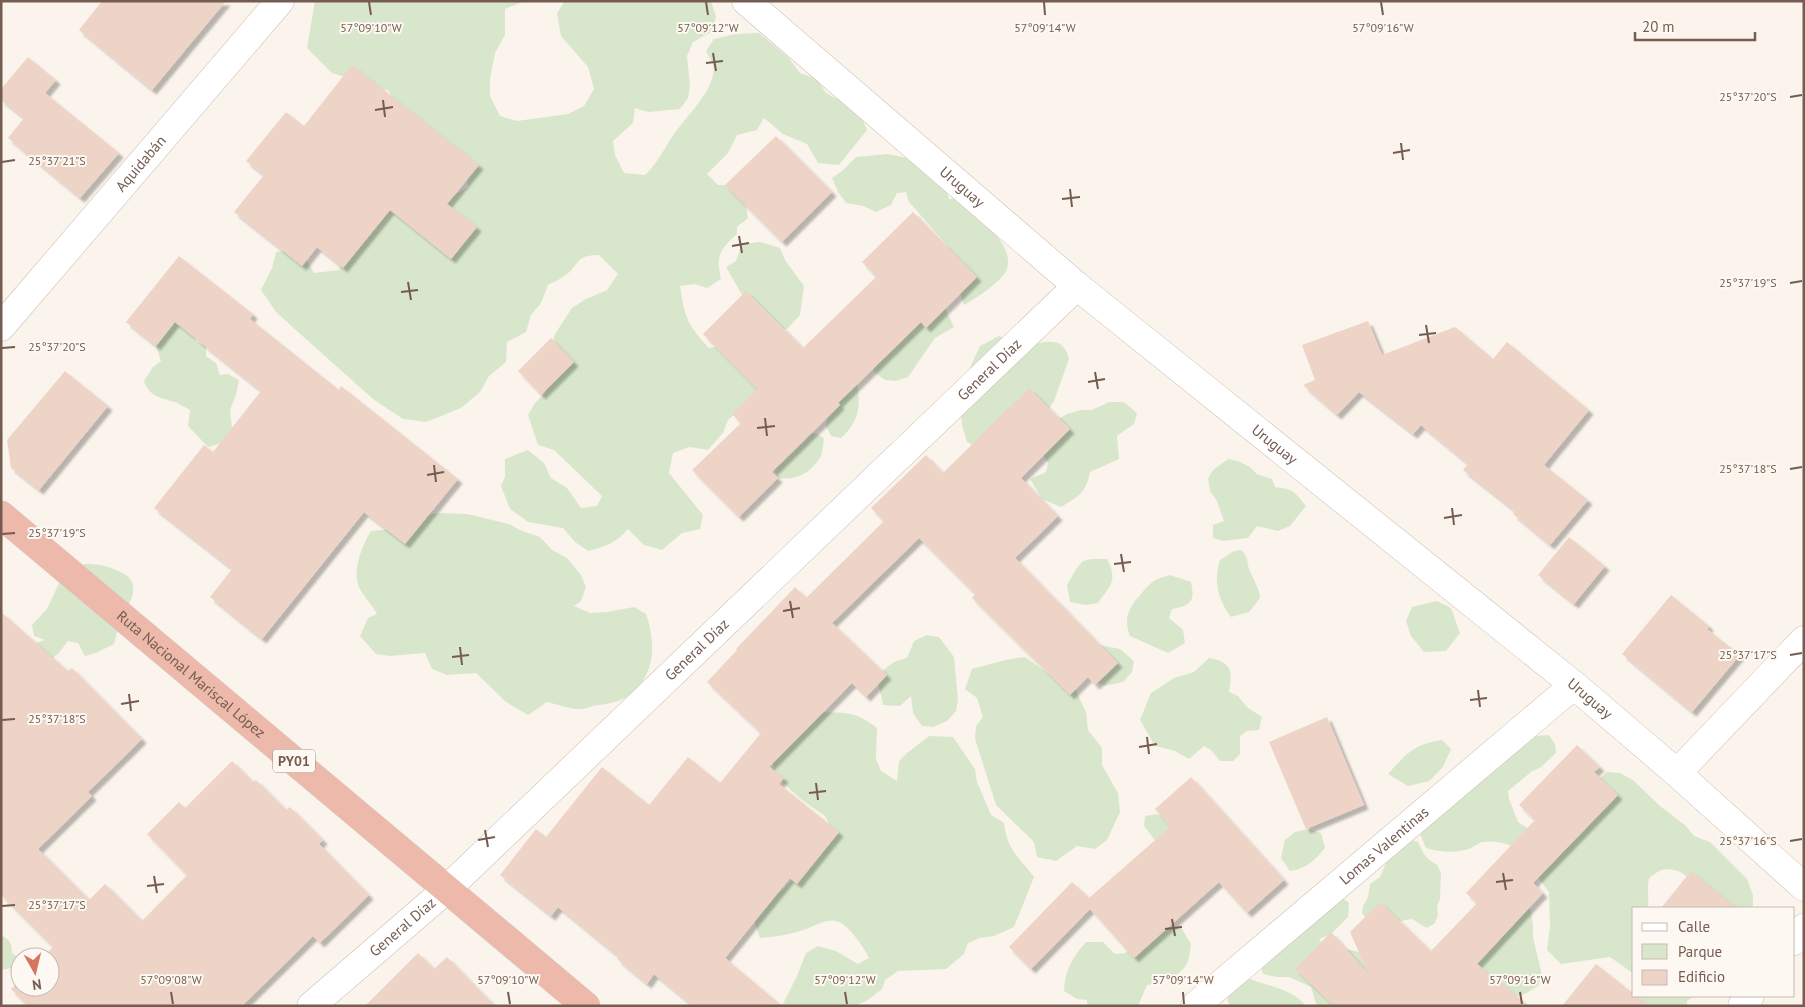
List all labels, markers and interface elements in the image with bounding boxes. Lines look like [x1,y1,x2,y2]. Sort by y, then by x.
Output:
scale bar [1635,10,1755,42]
text: 20 m [1642,17,1675,36]
text: 57°09'10"W [340,20,402,35]
text: 57°09'12"W [677,20,739,35]
text: 57°09'14"W [1014,20,1076,35]
text: 57°09'16"W [1352,20,1414,35]
text: 25°37'20"S [1719,89,1777,104]
street label: Aquidabán [111,131,170,195]
text: 25°37'21"S [28,153,86,168]
street label: Uruguay [936,162,989,211]
text: 25°37'19"S [1719,275,1777,290]
street label: General Díaz [953,334,1025,404]
text: 25°37'20"S [28,339,86,354]
street label: Uruguay [1248,420,1302,468]
text: 25°37'18"S [1719,461,1777,476]
text: 25°37'19"S [28,525,86,540]
street label: Ruta Nacional Mariscal López [113,606,270,742]
street label: General Díaz [661,614,733,684]
text: 25°37'17"S [1719,647,1777,662]
street label: Uruguay [1564,673,1617,723]
text: 25°37'18"S [28,711,86,726]
road number: PY01 [273,749,315,772]
street label: Lomas Valentinas [1335,802,1432,888]
text: 25°37'16"S [1719,833,1777,848]
street label: General Díaz [365,893,440,961]
text: 25°37'17"S [28,897,86,912]
legend [1632,907,1795,997]
text: Calle [1678,917,1710,936]
text: Parque [1678,942,1722,961]
north arrow [10,947,60,997]
text: Edificio [1678,967,1725,986]
text: 57°09'08"W [140,972,202,987]
text: 57°09'10"W [477,972,539,987]
text: 57°09'12"W [814,972,876,987]
text: 57°09'14"W [1152,972,1214,987]
text: 57°09'16"W [1489,972,1551,987]
text: N [31,975,43,994]

